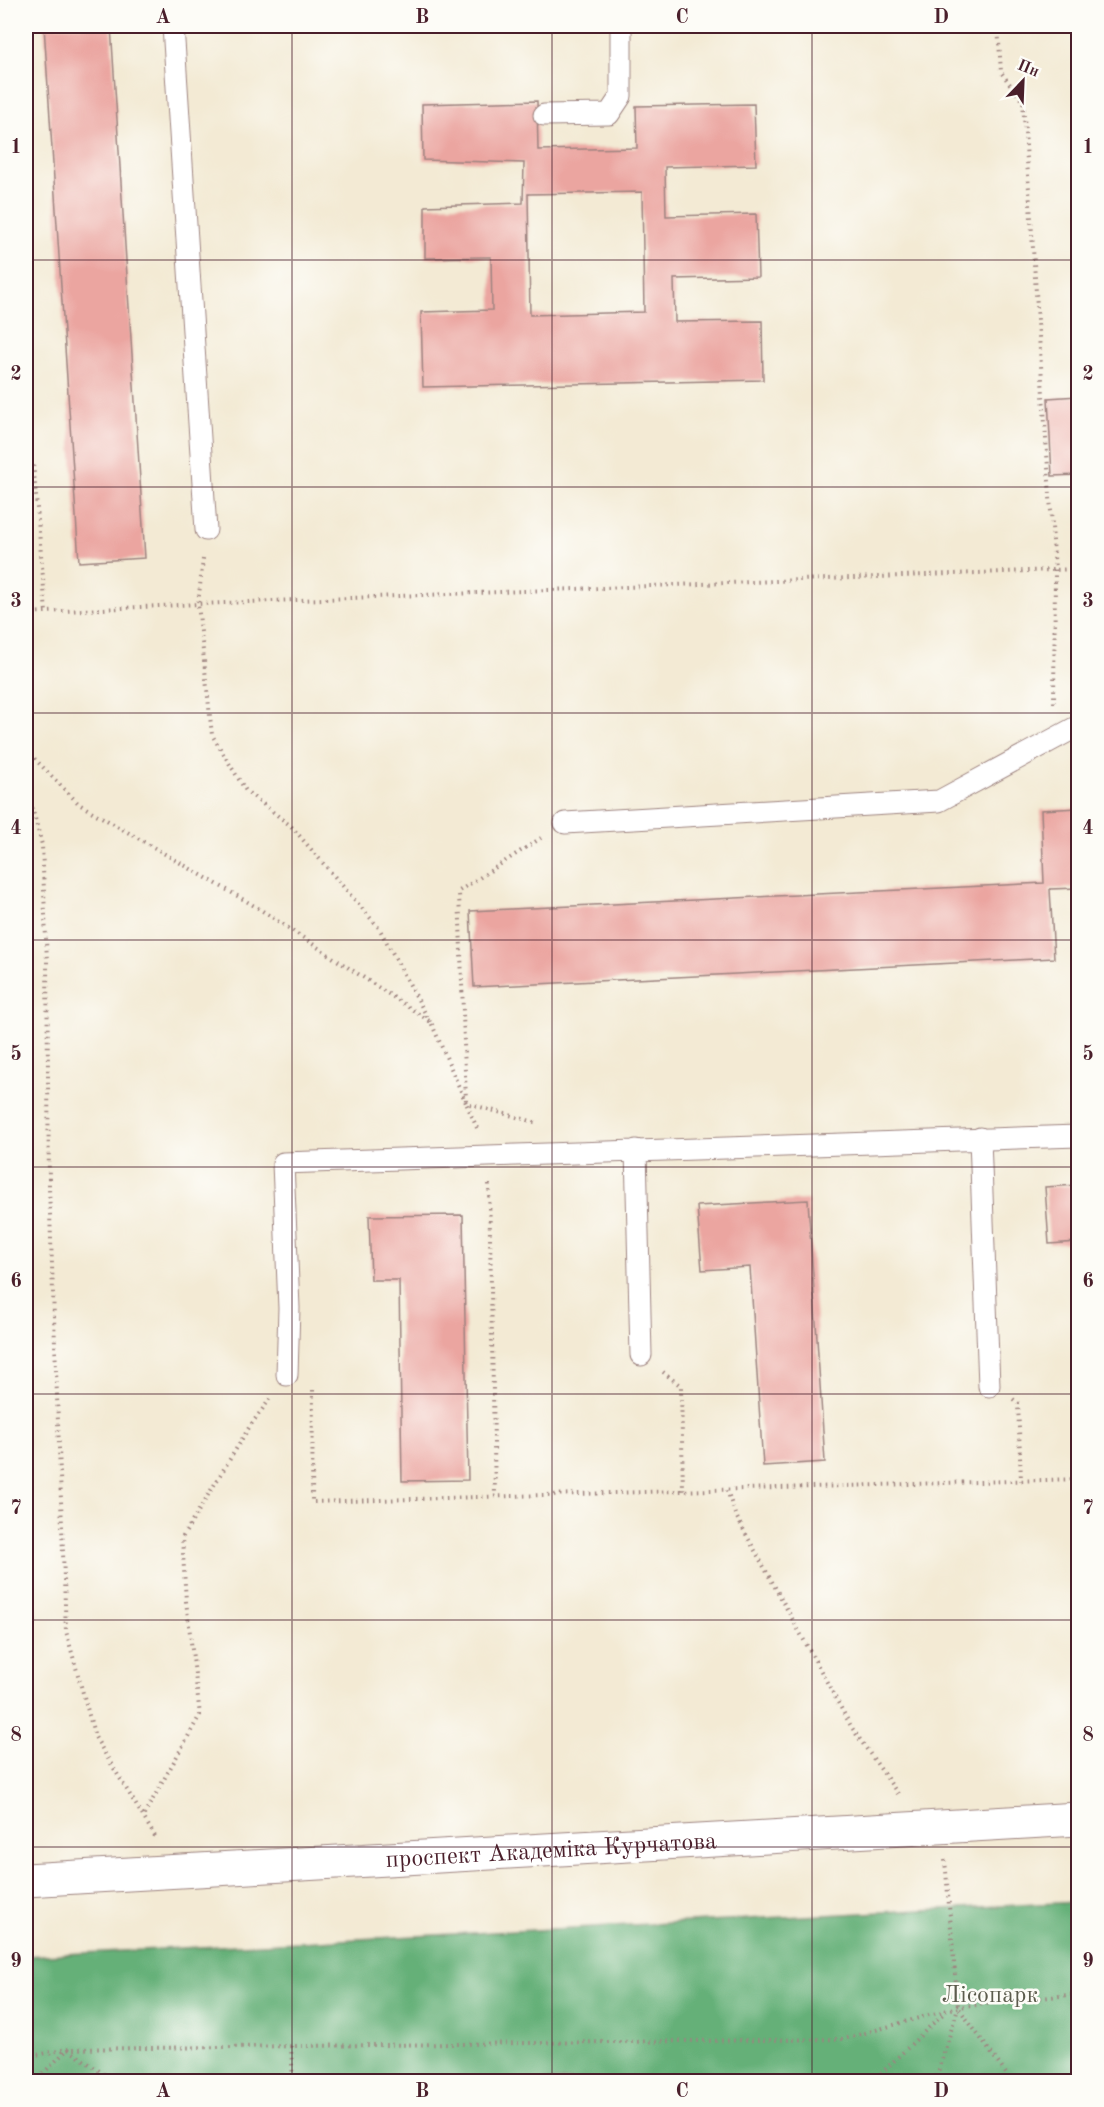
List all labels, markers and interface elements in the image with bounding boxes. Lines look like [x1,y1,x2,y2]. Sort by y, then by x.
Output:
text: A [155,8,171,28]
text: B [415,8,429,28]
text: C [675,8,689,28]
text: D [933,8,949,28]
north arrow [993,51,1053,111]
text: Пн [1015,57,1041,81]
text: 1 [10,138,22,158]
text: 1 [1082,138,1094,158]
text: 2 [10,365,22,385]
text: 2 [1082,365,1094,385]
text: 3 [10,592,22,612]
text: 3 [1082,592,1094,612]
text: 4 [10,819,22,839]
text: 4 [1082,819,1094,839]
text: 5 [10,1044,22,1065]
text: 5 [1082,1044,1094,1065]
text: 6 [10,1272,22,1292]
text: 6 [1082,1272,1094,1292]
text: 7 [10,1499,22,1519]
text: 7 [1082,1499,1094,1519]
text: 8 [10,1726,22,1746]
text: 8 [1082,1726,1094,1746]
street label: проспект Академіка Курчатова [385,1830,718,1873]
text: 9 [10,1952,22,1972]
text: 9 [1082,1952,1094,1972]
park label: Лісопарк [941,1984,1039,2008]
text: A [155,2082,171,2102]
text: B [415,2082,429,2102]
text: C [675,2082,689,2102]
text: D [933,2082,949,2102]

